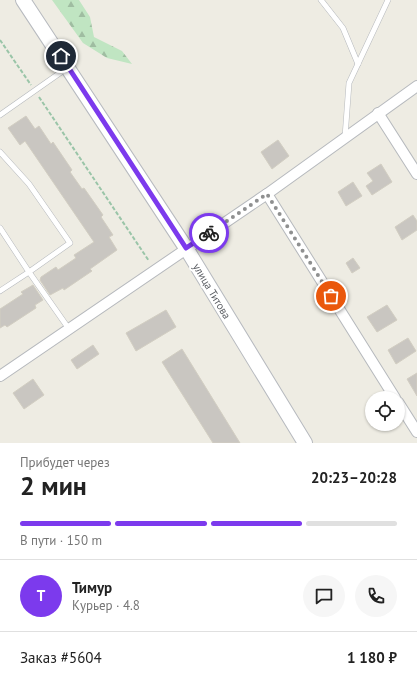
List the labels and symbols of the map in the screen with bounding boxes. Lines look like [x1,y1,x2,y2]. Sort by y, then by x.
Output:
pin [44,39,78,73]
courier [189,213,229,253]
street label: улица Титова [190,261,234,321]
pin [314,279,348,313]

